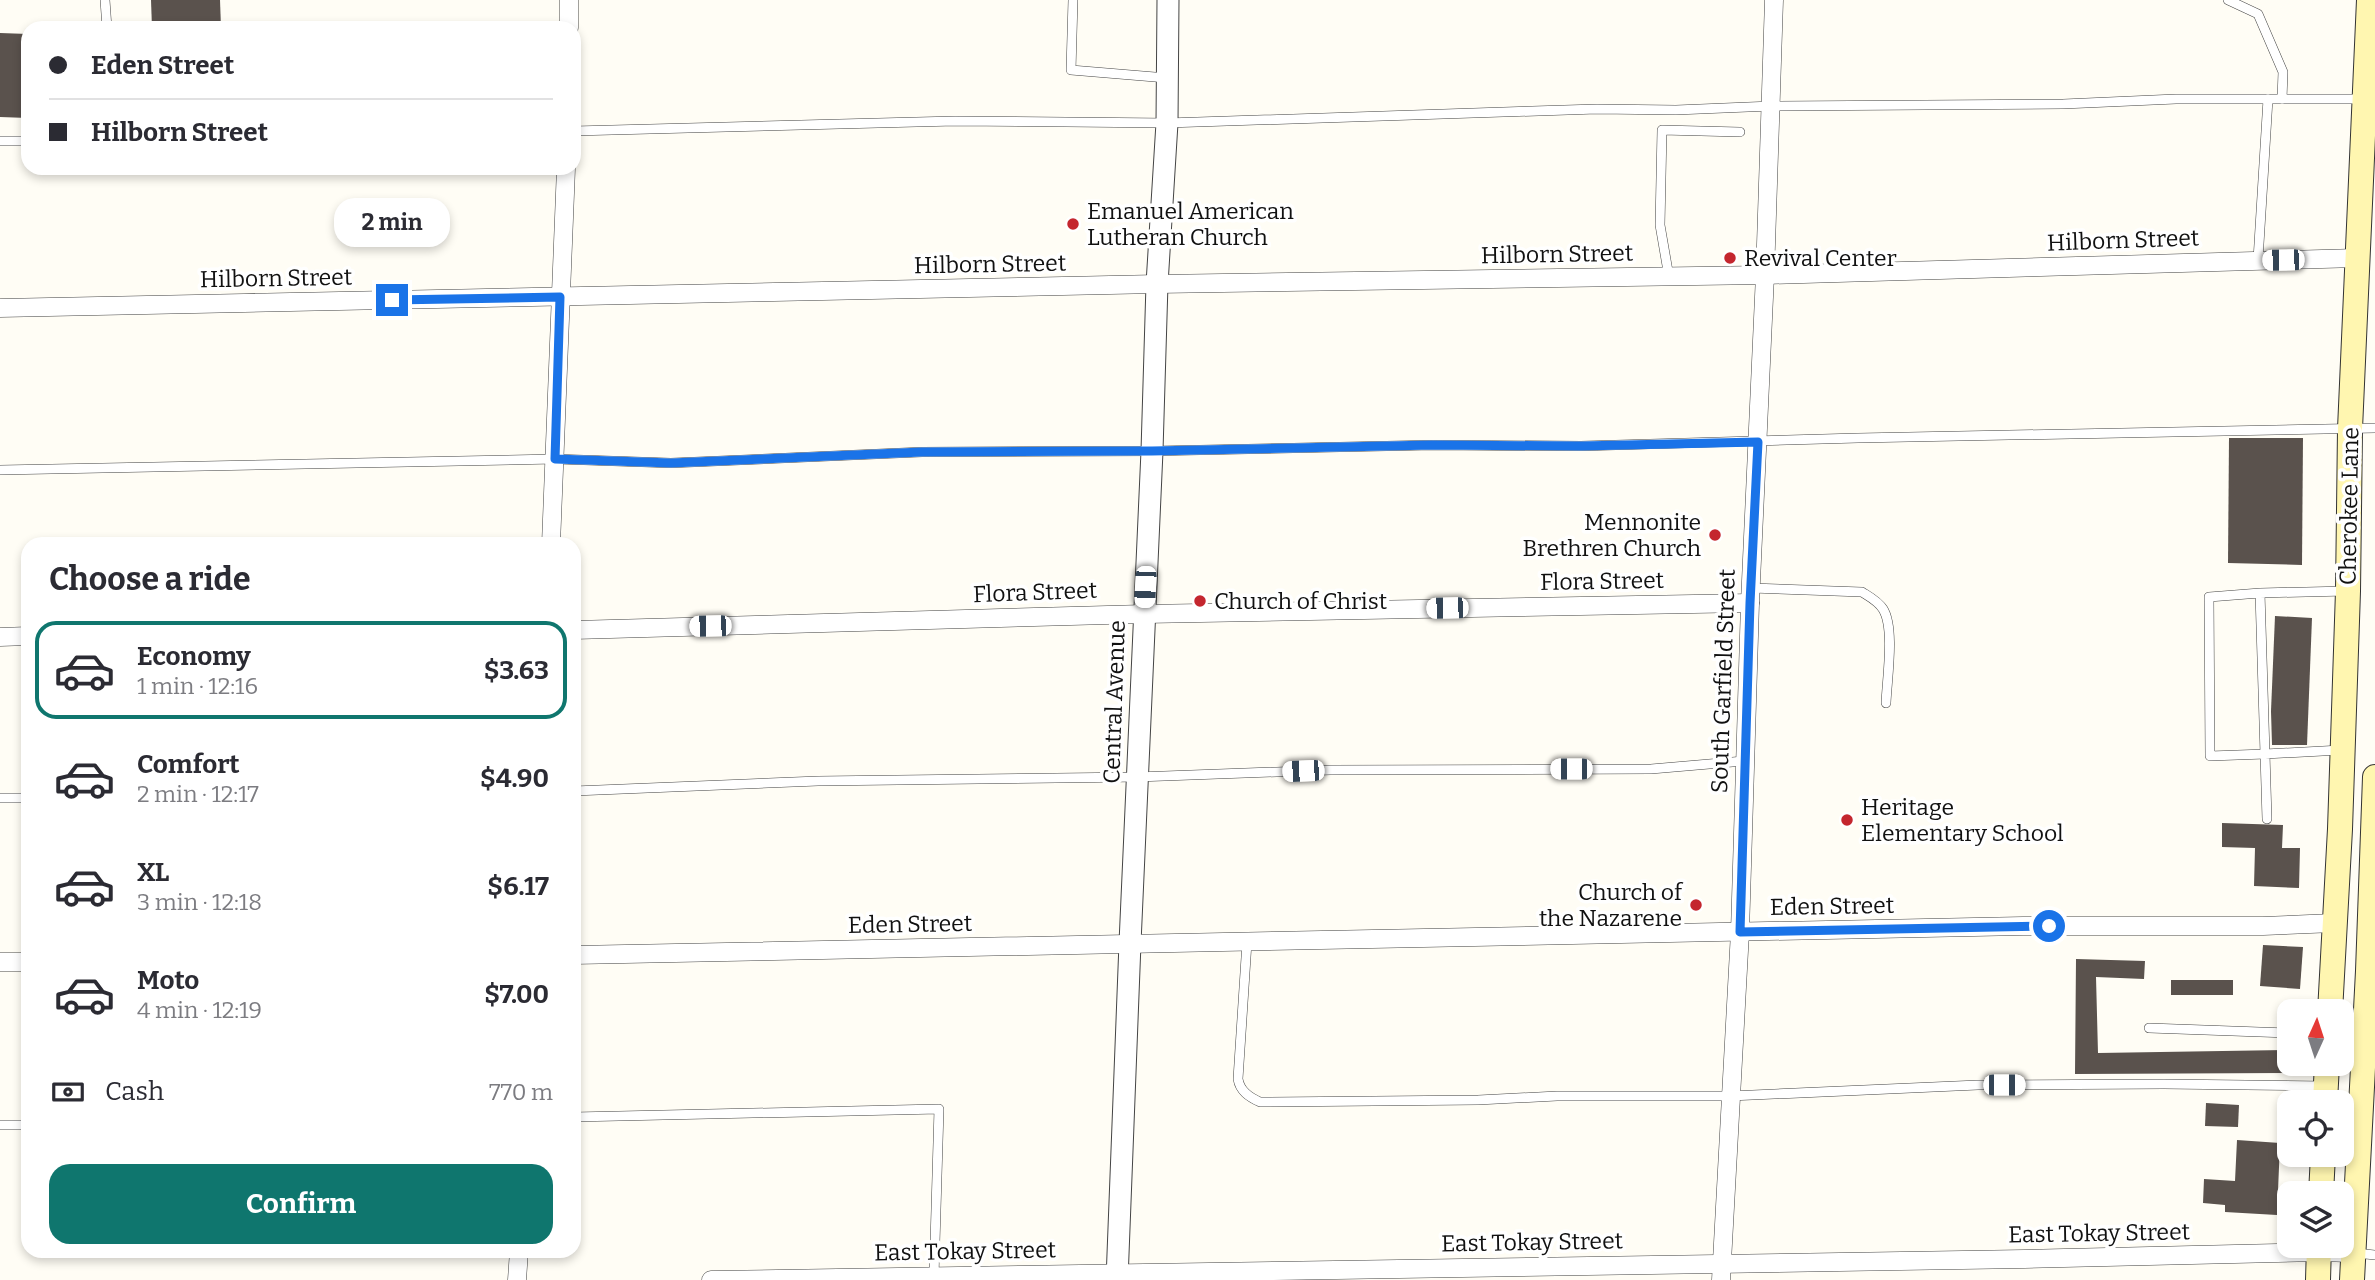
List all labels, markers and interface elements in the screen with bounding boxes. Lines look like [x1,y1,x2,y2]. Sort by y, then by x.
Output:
text: Eden Street [91,50,234,81]
text: Hilborn Street [91,117,268,148]
place label: Emanuel American Lutheran Church [1087,197,1294,251]
callout: 2 min [334,198,450,247]
text: 2 min [361,208,423,236]
marker: Emanuel American Lutheran Church [1065,216,1081,232]
street label: Hilborn Street [2046,223,2200,257]
street label: Hilborn Street [1481,239,1633,269]
place label: Revival Center [1744,244,1897,272]
street label: Hilborn Street [914,249,1066,279]
car [2262,249,2305,271]
marker: Revival Center [1722,250,1738,266]
street label: Hilborn Street [200,263,352,293]
route end [376,284,408,316]
street label: Cherokee Lane [2334,427,2364,585]
place label: Mennonite Brethren Church [1523,508,1701,562]
marker: Mennonite Brethren Church [1707,527,1723,543]
text: Choose a ride [49,560,250,598]
car [1134,565,1157,609]
street label: Flora Street [1540,566,1664,596]
street label: South Garfield Street [1705,568,1741,794]
street label: Flora Street [973,576,1097,608]
place label: Church of Christ [1214,587,1387,615]
marker: Church of Christ [1192,593,1208,609]
car [1426,597,1469,619]
car [689,615,732,637]
street label: Central Avenue [1097,620,1131,784]
icon: car [53,639,116,702]
text: Economy [137,641,251,672]
text: $3.63 [484,655,549,686]
text: 1 min · 12:16 [137,672,258,700]
icon: car [53,747,116,810]
text: Comfort [137,749,240,780]
car [1551,759,1593,780]
car [1282,760,1325,782]
text: $4.90 [480,763,549,794]
text: 2 min · 12:17 [137,780,259,808]
place label: Heritage Elementary School [1861,793,2064,847]
marker: Heritage Elementary School [1839,812,1855,828]
icon: car [53,855,116,918]
text: XL [137,857,169,888]
text: $6.17 [487,871,549,902]
place label: Church of the Nazarene [1539,878,1684,932]
text: 3 min · 12:18 [137,888,262,916]
street label: Eden Street [1770,891,1894,921]
marker: Church of the Nazarene [1688,897,1704,913]
street label: Eden Street [848,909,972,939]
route start [2033,910,2065,942]
icon: car [53,963,116,1026]
text: Moto [137,965,199,996]
text: $7.00 [484,979,549,1010]
text: 4 min · 12:19 [137,996,262,1024]
north arrow [2277,999,2354,1076]
map controls [2277,999,2354,1258]
icon: cash [49,1073,87,1111]
car [1984,1075,2026,1096]
text: Cash [105,1076,164,1107]
text: 770 m [489,1078,553,1106]
button: locate [2277,1090,2354,1167]
button: Confirm [49,1164,553,1244]
button: layers [2277,1181,2354,1258]
street label: East Tokay Street [2008,1217,2190,1249]
street label: East Tokay Street [1441,1226,1623,1258]
street label: East Tokay Street [874,1235,1056,1267]

